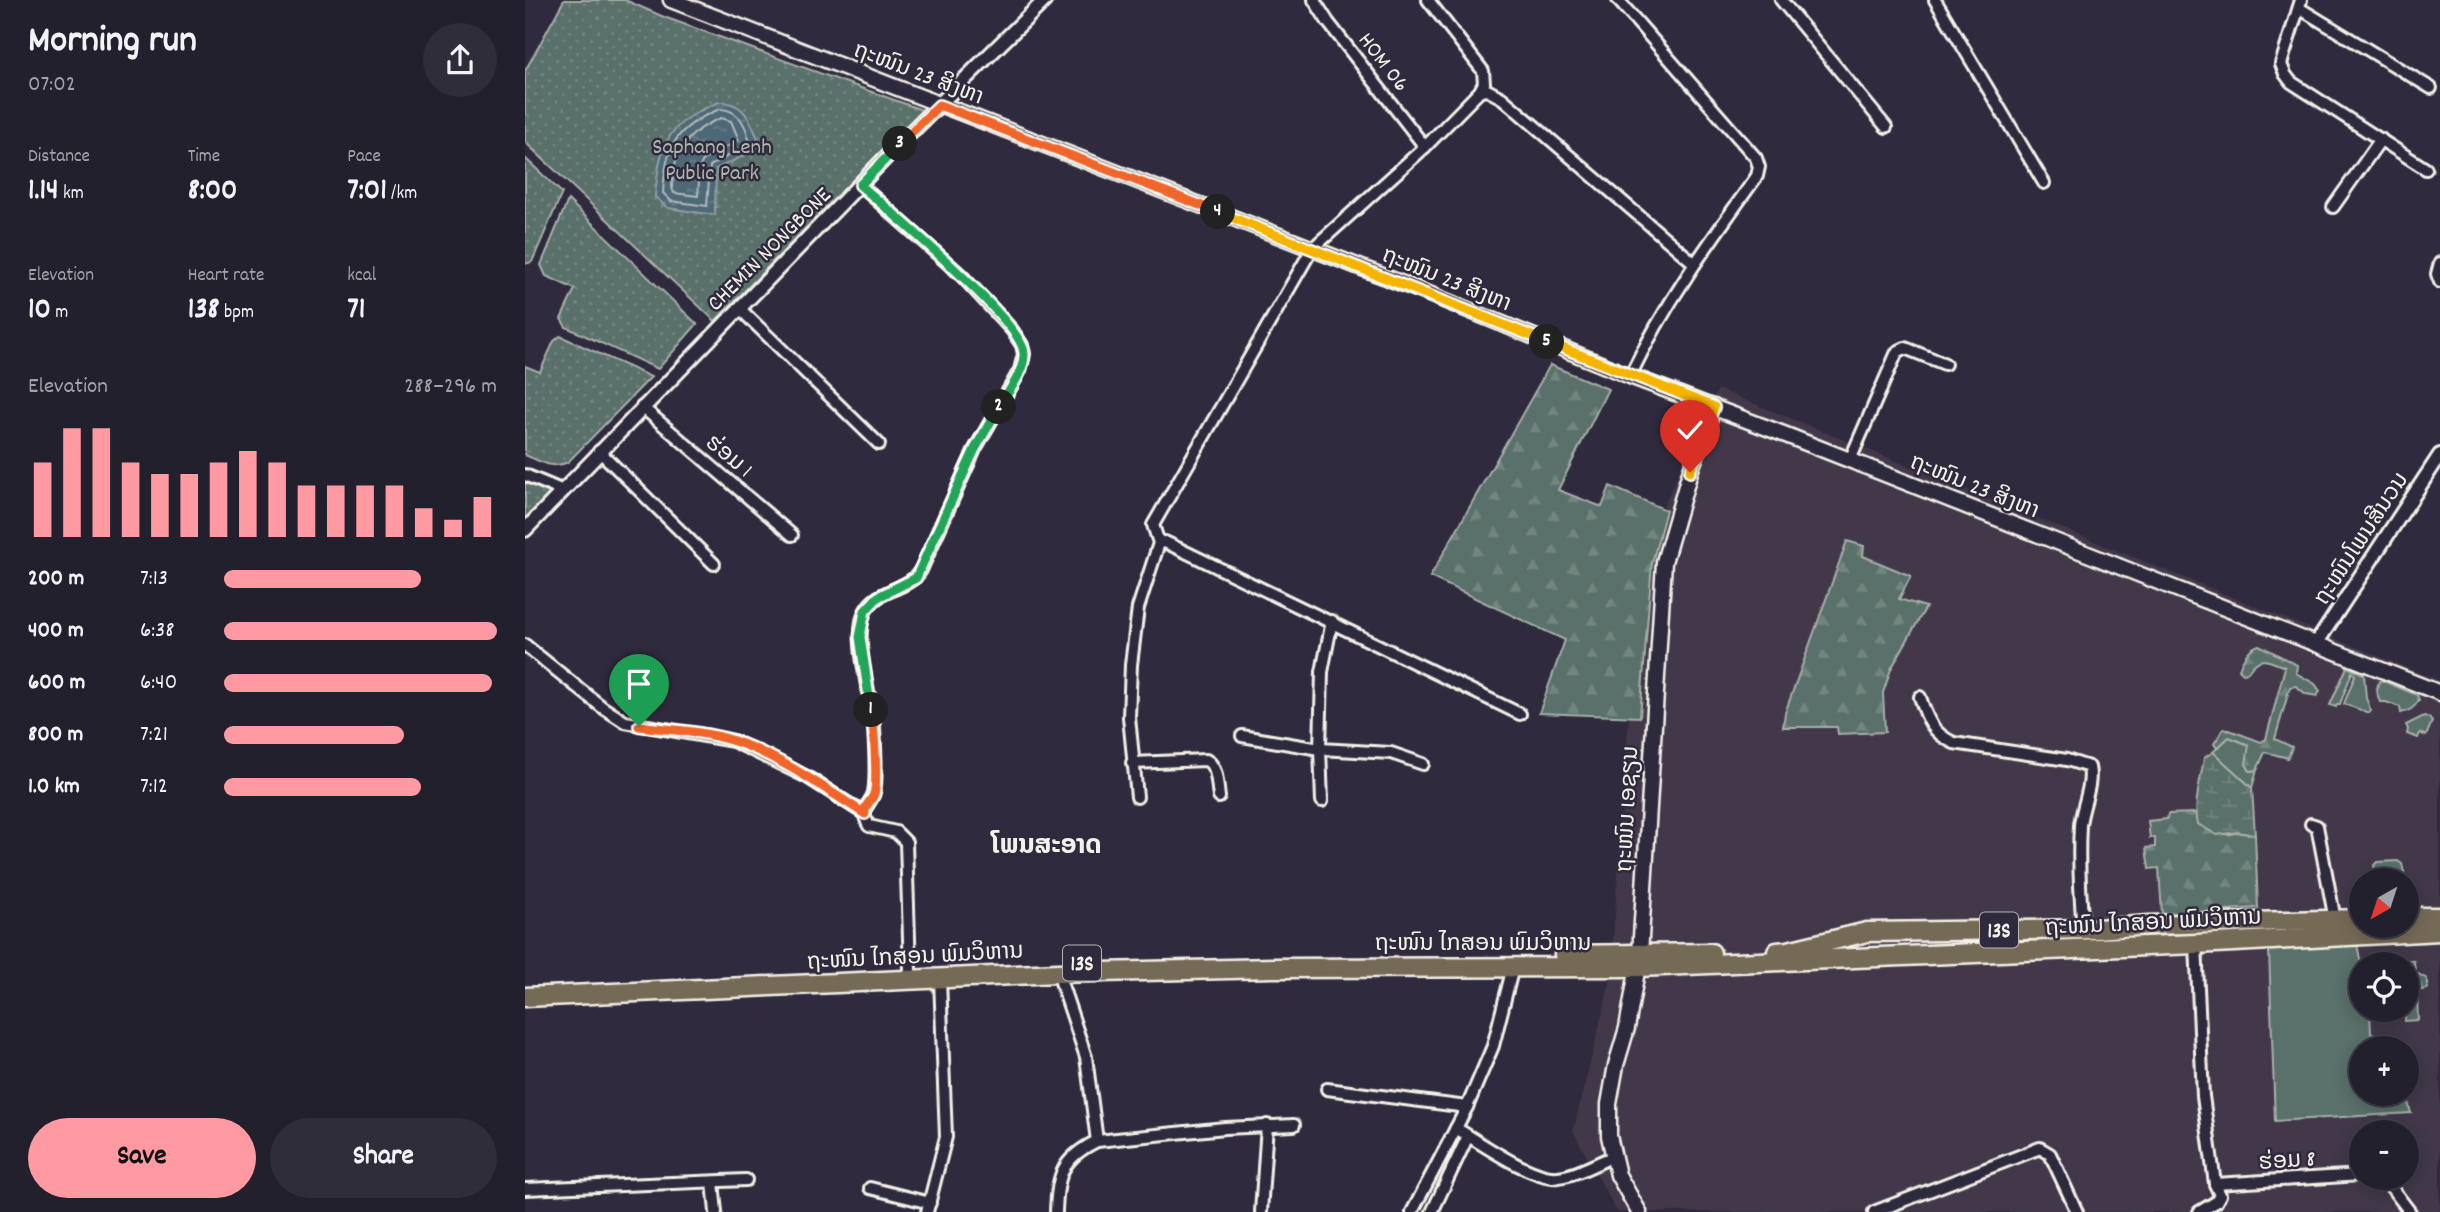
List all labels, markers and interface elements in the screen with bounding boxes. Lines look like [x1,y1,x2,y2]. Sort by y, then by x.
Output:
text: Morning run [28,15,197,70]
button: share [423,23,497,97]
street label: HOM 06 [1348,26,1416,100]
street label: ຖະໜົນ 23 ສິງຫາ [848,35,988,115]
text: 07:02 [28,69,76,102]
pin: 3 [883,127,917,162]
text: 3 [895,130,904,157]
park label: Saphang Lenh Public Park [652,132,772,191]
text: Distance [28,144,90,171]
text: Time [188,144,220,171]
text: Pace [347,144,381,171]
text: 1.14 [28,171,59,214]
text: 8:00 [188,171,237,214]
text: 7:01 [347,171,387,214]
street label: CHEMIN NONGBONE [701,180,841,320]
text: km [59,181,84,208]
text: /km [387,181,417,208]
pin: 4 [1201,194,1235,230]
text: 4 [1214,198,1221,225]
street label: ຖະໜົນ 23 ສິງຫາ [1376,240,1515,322]
text: Elevation [28,263,94,290]
text: Heart rate [188,263,264,290]
text: kcal [347,263,376,290]
text: 10 [28,290,51,333]
text: 138 [188,290,220,333]
text: 71 [347,290,365,333]
text: m [51,300,68,327]
text: bpm [220,300,254,327]
pin: 5 [1529,324,1565,360]
text: 5 [1542,328,1551,355]
text: Elevation [28,371,108,404]
text: 288–296 m [404,371,497,404]
pin: 2 [981,390,1016,424]
text: 2 [994,393,1003,420]
pin [1660,400,1720,472]
icon: check [1671,411,1709,449]
street label: ຮ່ອມ 1 [697,428,759,487]
street label: ຖະໜົນ 23 ສິງຫາ [1904,447,2043,529]
street label: ຖະໜົນໂພນສີນວນ [2307,467,2418,613]
text: 200 m [28,563,84,596]
text: 7:13 [140,563,168,596]
text: 400 m [28,615,84,648]
text: 6:38 [140,615,175,648]
pin [609,654,669,726]
icon: arrive [620,665,658,703]
text: 600 m [28,667,85,700]
text: 6:40 [140,667,177,700]
pin: 1 [853,692,889,728]
text: 1 [868,696,873,723]
text: 800 m [28,719,83,752]
text: 7:21 [140,719,168,752]
street label: ຖະໜົນ ເອຊຽນ [1610,745,1649,873]
text: 1.0 km [28,771,80,804]
text: 7:12 [140,771,168,804]
district label: ໂພນສະອາດ [990,829,1101,866]
north arrow [2349,868,2419,938]
map controls [2349,868,2419,1190]
street label: ຖະໜົນ ໄກສອນ ພົມວິຫານ [2044,902,2262,947]
road number: 13S [1980,912,2018,948]
street label: ຖະໜົນ ໄກສອນ ພົມວິຫານ [1375,929,1591,962]
street label: ຖະໜົນ ໄກສອນ ພົມວິຫານ [806,936,1024,981]
road number: 13S [1063,946,1101,981]
button: locate [2349,952,2419,1022]
button: + [2349,1036,2419,1106]
button: Save [28,1118,256,1198]
button: Share [270,1118,497,1198]
button: − [2349,1120,2419,1190]
street label: ຮ່ອມ 8 [2258,1144,2317,1181]

